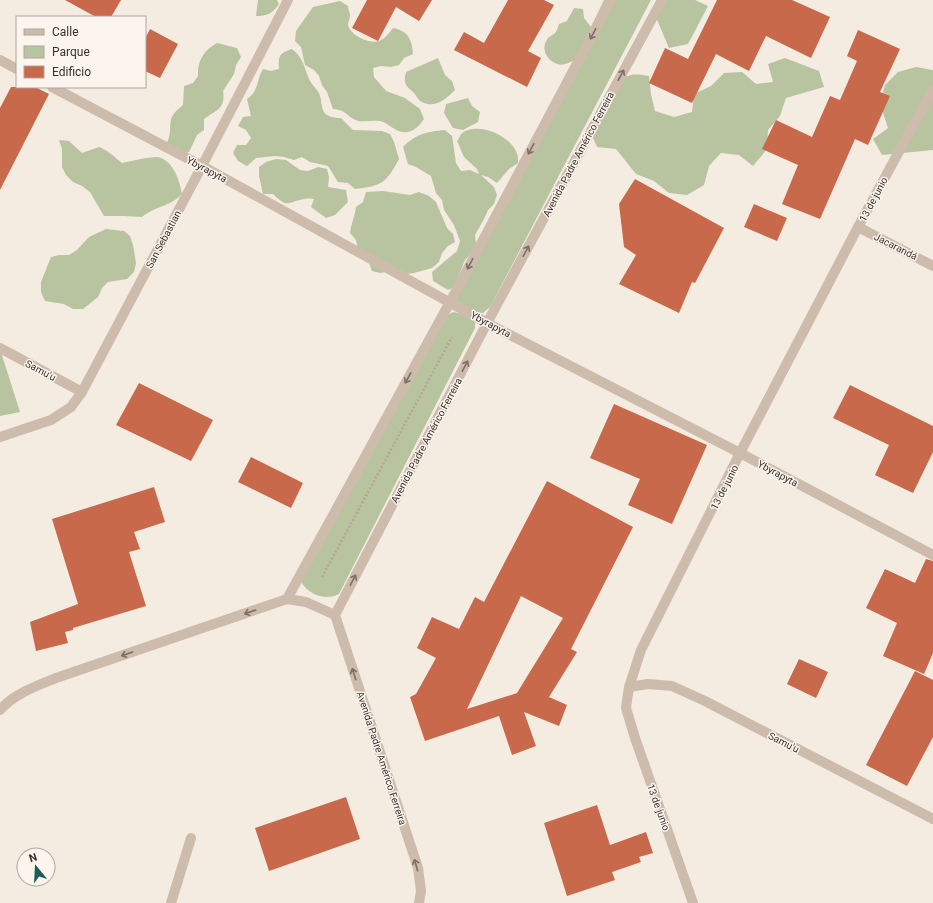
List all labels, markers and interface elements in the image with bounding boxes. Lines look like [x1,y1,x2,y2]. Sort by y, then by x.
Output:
legend [16,16,146,88]
text: Calle [52,25,79,39]
one-way arrow [588,28,596,40]
text: Parque [52,45,90,59]
text: Edificio [52,65,91,79]
one-way arrow [618,69,625,81]
street label: Avenida Padre Américo Ferreira [541,90,616,219]
one-way arrow [527,143,535,155]
street label: Ybyrapyta [185,154,229,185]
street label: 13 de junio [857,175,890,223]
street label: San Sebastian [144,209,183,270]
street label: Jacarandá [872,231,919,262]
one-way arrow [523,245,530,257]
one-way arrow [466,257,473,269]
street label: Ybyrapyta [469,309,513,340]
street label: Samu'u [24,358,58,383]
one-way arrow [461,360,469,372]
one-way arrow [404,372,411,384]
street label: Avenida Padre Américo Ferreira [389,376,464,505]
street label: Ybyrapyta [756,458,800,489]
street label: 13 de junio [708,463,741,511]
one-way arrow [350,575,357,587]
one-way arrow [244,609,257,616]
one-way arrow [121,650,133,658]
one-way arrow [350,668,357,681]
street label: Avenida Padre Américo Ferreira [355,690,408,826]
street label: Samu'u [767,730,801,755]
street label: 13 de junio [645,782,672,832]
north arrow [16,847,56,887]
text: N [27,851,39,865]
one-way arrow [412,858,419,871]

